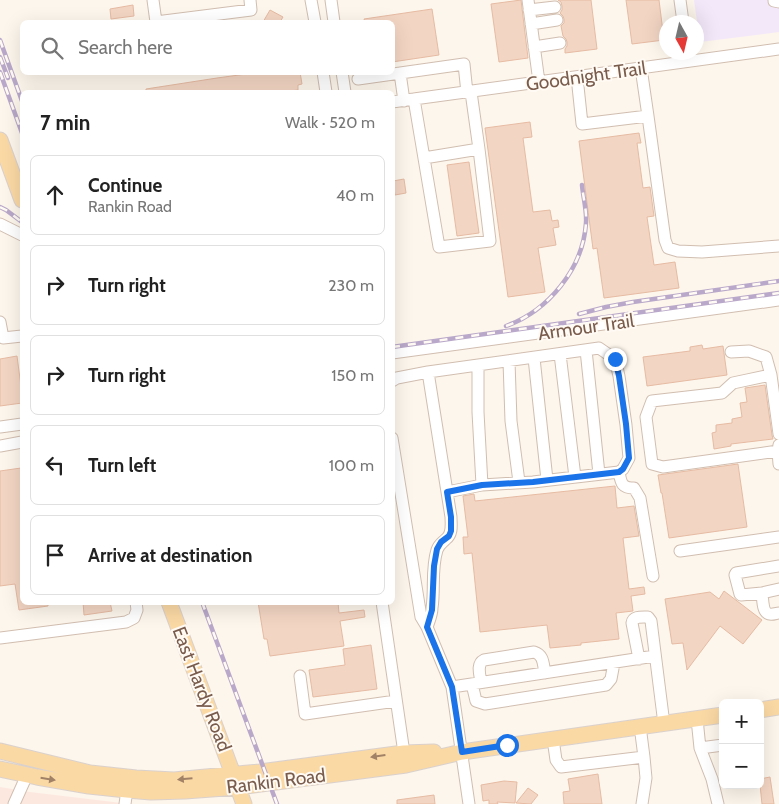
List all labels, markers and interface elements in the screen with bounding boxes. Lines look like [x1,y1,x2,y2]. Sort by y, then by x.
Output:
north arrow [659,15,704,60]
search box [20,20,395,75]
icon: search [38,34,66,62]
text: Search here [78,36,172,59]
street label: Goodnight Trail [524,56,648,96]
text: 7 min [40,110,90,135]
text: Walk · 520 m [285,113,375,132]
text: Continue [88,174,162,197]
icon: ahead [41,181,69,209]
text: 40 m [336,186,374,205]
text: Rankin Road [88,197,172,216]
icon: right [41,271,69,299]
text: Turn right [88,274,166,297]
text: 230 m [328,276,374,295]
street label: Armour Trail [536,309,636,345]
route end [604,348,627,371]
icon: right [41,361,69,389]
text: Turn right [88,364,166,387]
text: 150 m [331,366,374,385]
icon: left [41,451,69,479]
text: Turn left [88,454,156,477]
text: 100 m [329,456,374,475]
icon: arrive [41,541,69,569]
text: Arrive at destination [88,544,252,567]
street label: East Hardy Road [168,623,236,755]
map controls [719,699,764,789]
button: + [719,699,764,744]
route start [496,734,519,757]
button: − [719,744,764,789]
one-way arrow [370,752,386,760]
street label: Rankin Road [225,764,327,798]
one-way arrow [40,775,56,783]
one-way arrow [177,775,193,783]

